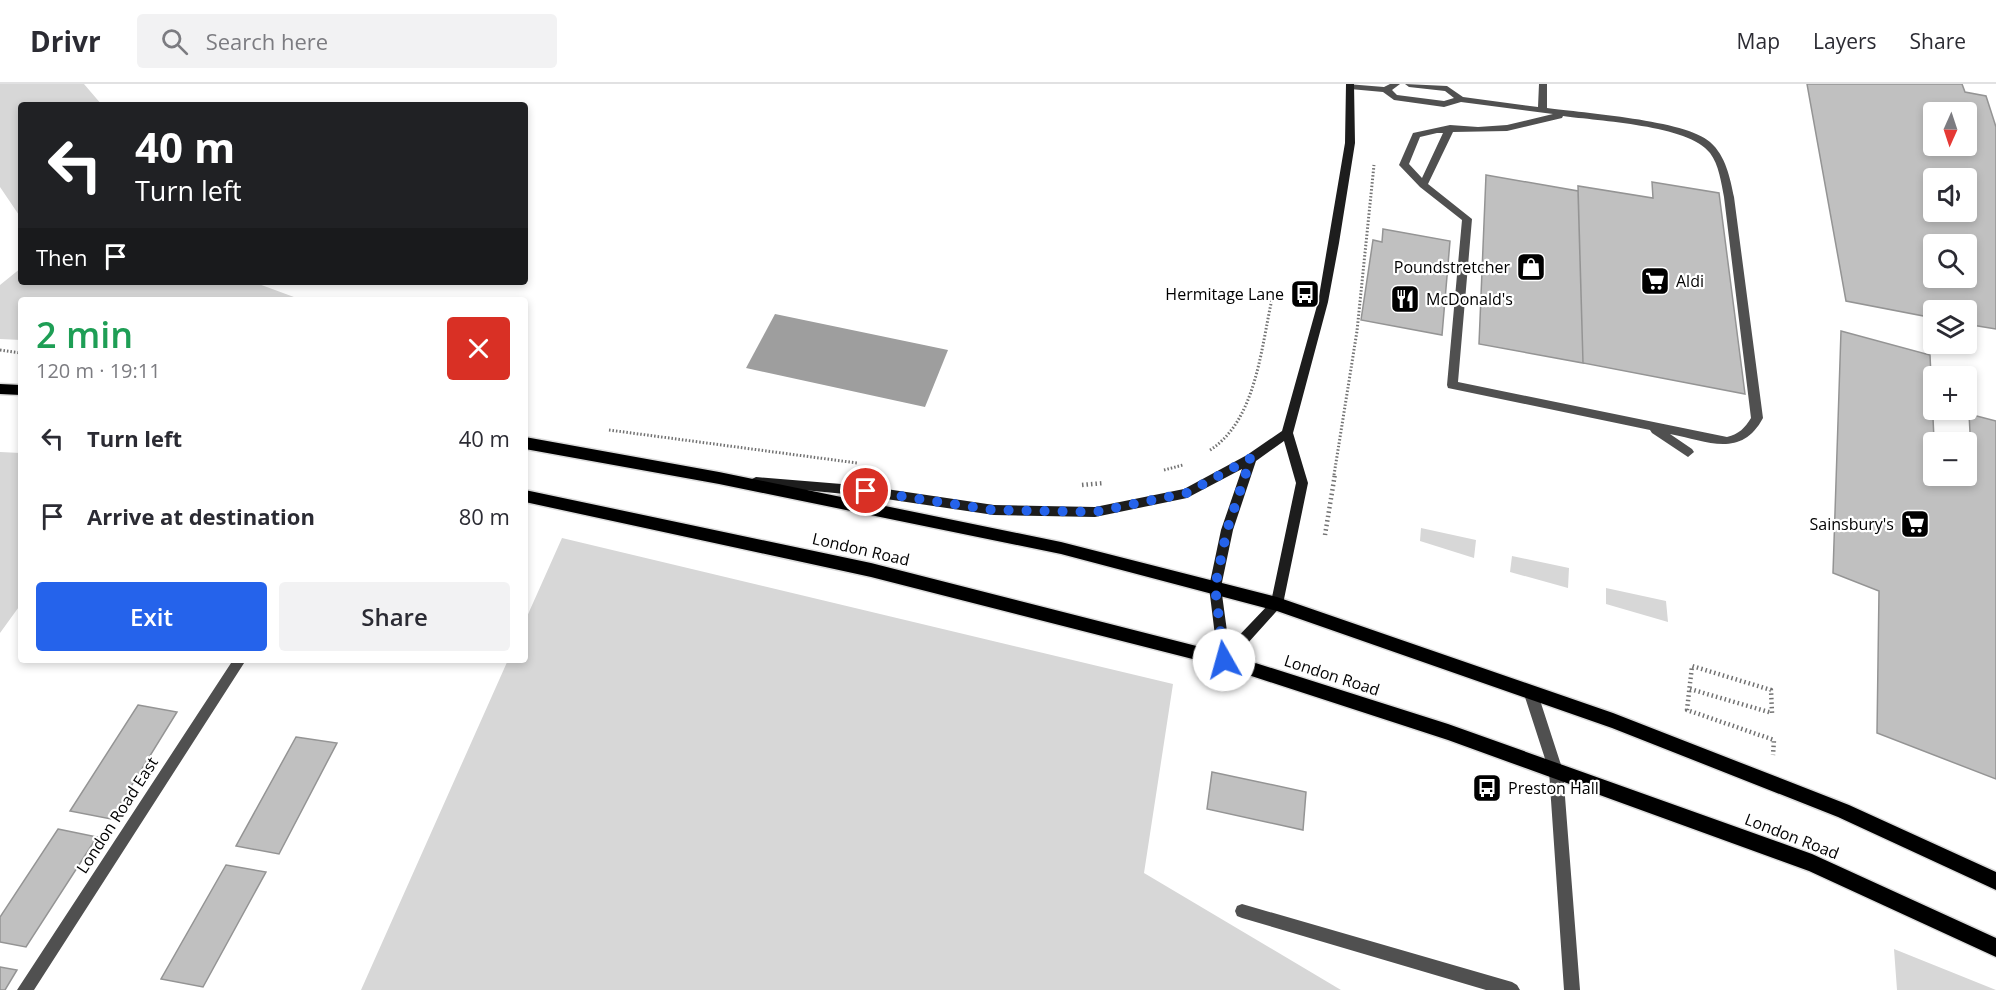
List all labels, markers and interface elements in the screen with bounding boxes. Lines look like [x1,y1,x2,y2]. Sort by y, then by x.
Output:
search box [137,14,557,68]
text: Drivr [30,22,101,60]
icon: search [158,25,191,58]
text: Search here [206,26,328,56]
text: Map [1737,27,1780,55]
text: Layers [1813,27,1877,55]
text: Share [1910,27,1966,55]
north arrow [1923,102,1977,156]
map controls [1923,102,1977,486]
text: 40 m [135,118,235,175]
icon: left [36,126,114,204]
button: sound [1923,168,1977,222]
text: Turn left [135,172,242,209]
button: search [1923,234,1977,288]
icon: arrive [99,240,132,273]
text: Then [36,242,87,272]
shop icon: Poundstretcher [1515,251,1547,283]
place label: Poundstretcher [1394,256,1510,278]
supermarket icon: Aldi [1639,265,1671,297]
place label: Aldi [1676,270,1704,292]
bus stop icon: Hermitage Lane [1289,278,1321,310]
place label: Hermitage Lane [1165,283,1284,305]
restaurant icon: McDonald's [1389,283,1421,315]
place label: McDonald's [1426,288,1513,310]
button: layers [1923,300,1977,354]
text: 2 min [36,310,133,359]
button: close [447,317,510,380]
text: 120 m · 19:11 [36,357,161,384]
button: + [1923,366,1977,420]
icon: left [36,422,69,455]
text: Turn left [87,423,182,453]
text: 40 m [459,423,510,453]
button: − [1923,432,1977,486]
pin [840,465,891,516]
icon: arrive [849,474,882,507]
icon: arrive [36,500,69,533]
text: Arrive at destination [87,501,315,531]
text: 80 m [459,501,510,531]
supermarket icon: Sainsbury's [1899,508,1931,540]
place label: Sainsbury's [1810,513,1894,535]
street label: London Road [810,527,912,571]
button: Exit [36,582,267,651]
button: Share [279,582,510,651]
position arrow [1192,628,1256,692]
street label: London Road [1281,649,1383,701]
street label: London Road East [71,752,163,877]
bus stop icon: Preston Hall [1471,772,1503,804]
place label: Preston Hall [1508,777,1599,799]
street label: London Road [1742,808,1842,864]

